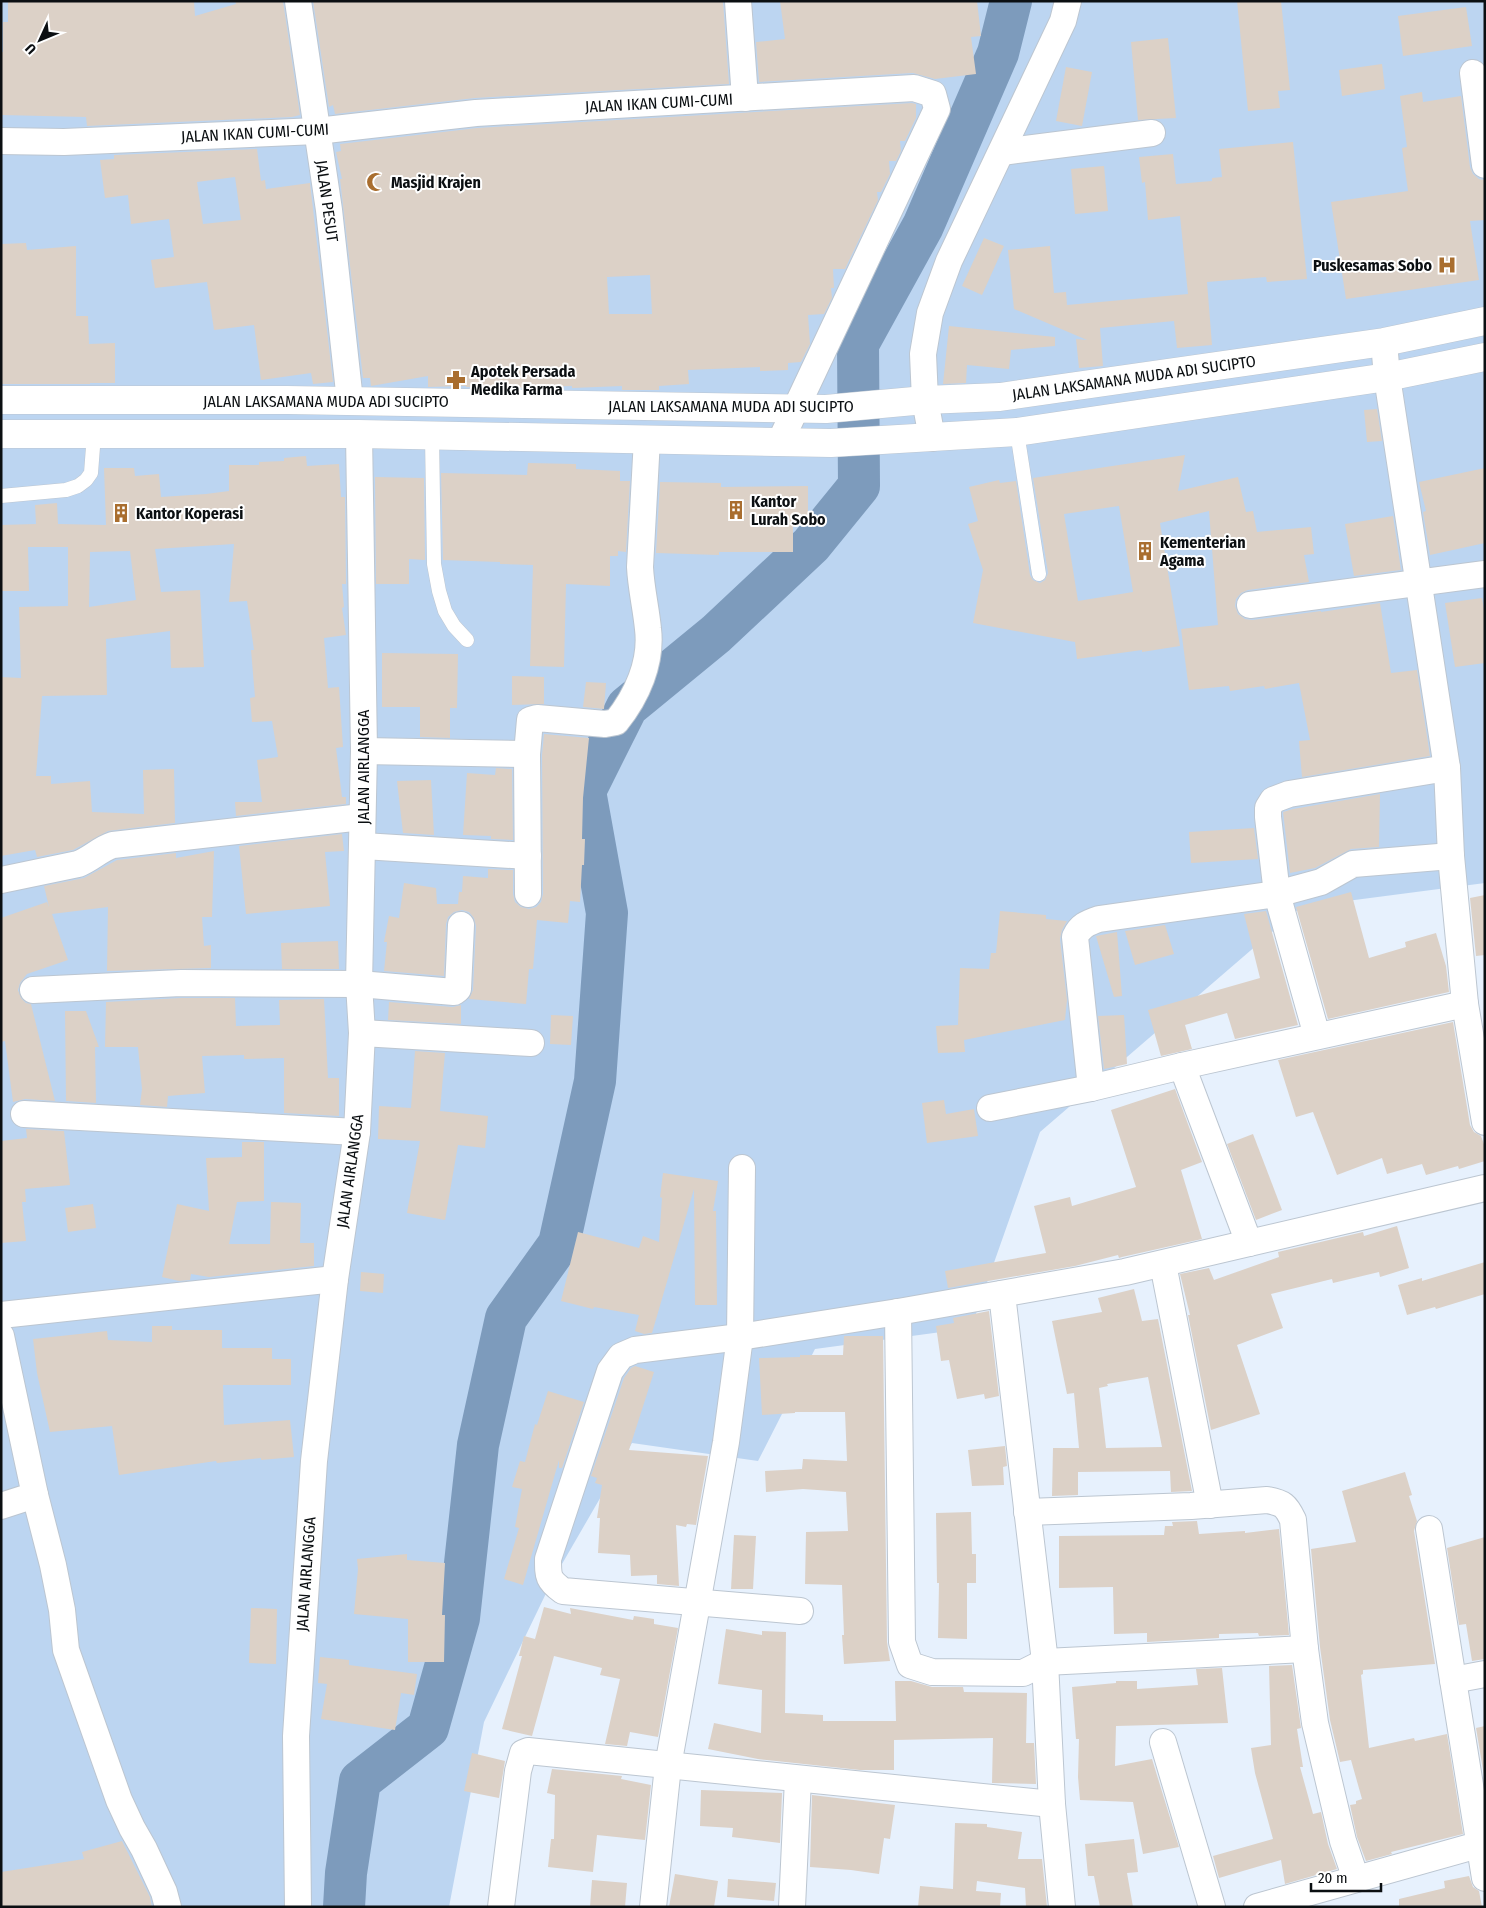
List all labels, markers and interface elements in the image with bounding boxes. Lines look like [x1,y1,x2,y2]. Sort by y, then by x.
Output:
north arrow [15,15,65,65]
text: U [22,40,40,58]
street label: JALAN IKAN CUMI-CUMI [585,90,733,116]
street label: JALAN IKAN CUMI-CUMI [181,120,329,146]
street label: JALAN PESUT [312,159,342,244]
mosque icon: Masjid Krajen [365,171,387,193]
place label: Masjid Krajen [391,173,481,192]
hospital icon: Puskesamas Sobo [1436,254,1458,276]
place label: Puskesamas Sobo [1313,256,1432,275]
street label: JALAN LAKSAMANA MUDA ADI SUCIPTO [1011,351,1257,405]
place label: Apotek Persada Medika Farma [470,362,575,399]
pharmacy icon: Apotek Persada Medika Farma [445,369,467,391]
street label: JALAN LAKSAMANA MUDA ADI SUCIPTO [203,392,449,411]
street label: JALAN LAKSAMANA MUDA ADI SUCIPTO [608,397,854,416]
place label: Kantor Lurah Sobo [751,492,826,529]
building icon: Kantor Lurah Sobo [725,499,747,521]
building icon: Kantor Koperasi [110,502,132,524]
place label: Kantor Koperasi [136,504,243,523]
place label: Kementerian Agama [1159,533,1246,570]
building icon: Kementerian Agama [1134,540,1156,562]
street label: JALAN AIRLANGGA [354,709,373,825]
street label: JALAN AIRLANGGA [333,1112,367,1229]
street label: JALAN AIRLANGGA [293,1515,320,1632]
scale bar [1311,1860,1381,1892]
text: 20 m [1318,1869,1348,1887]

